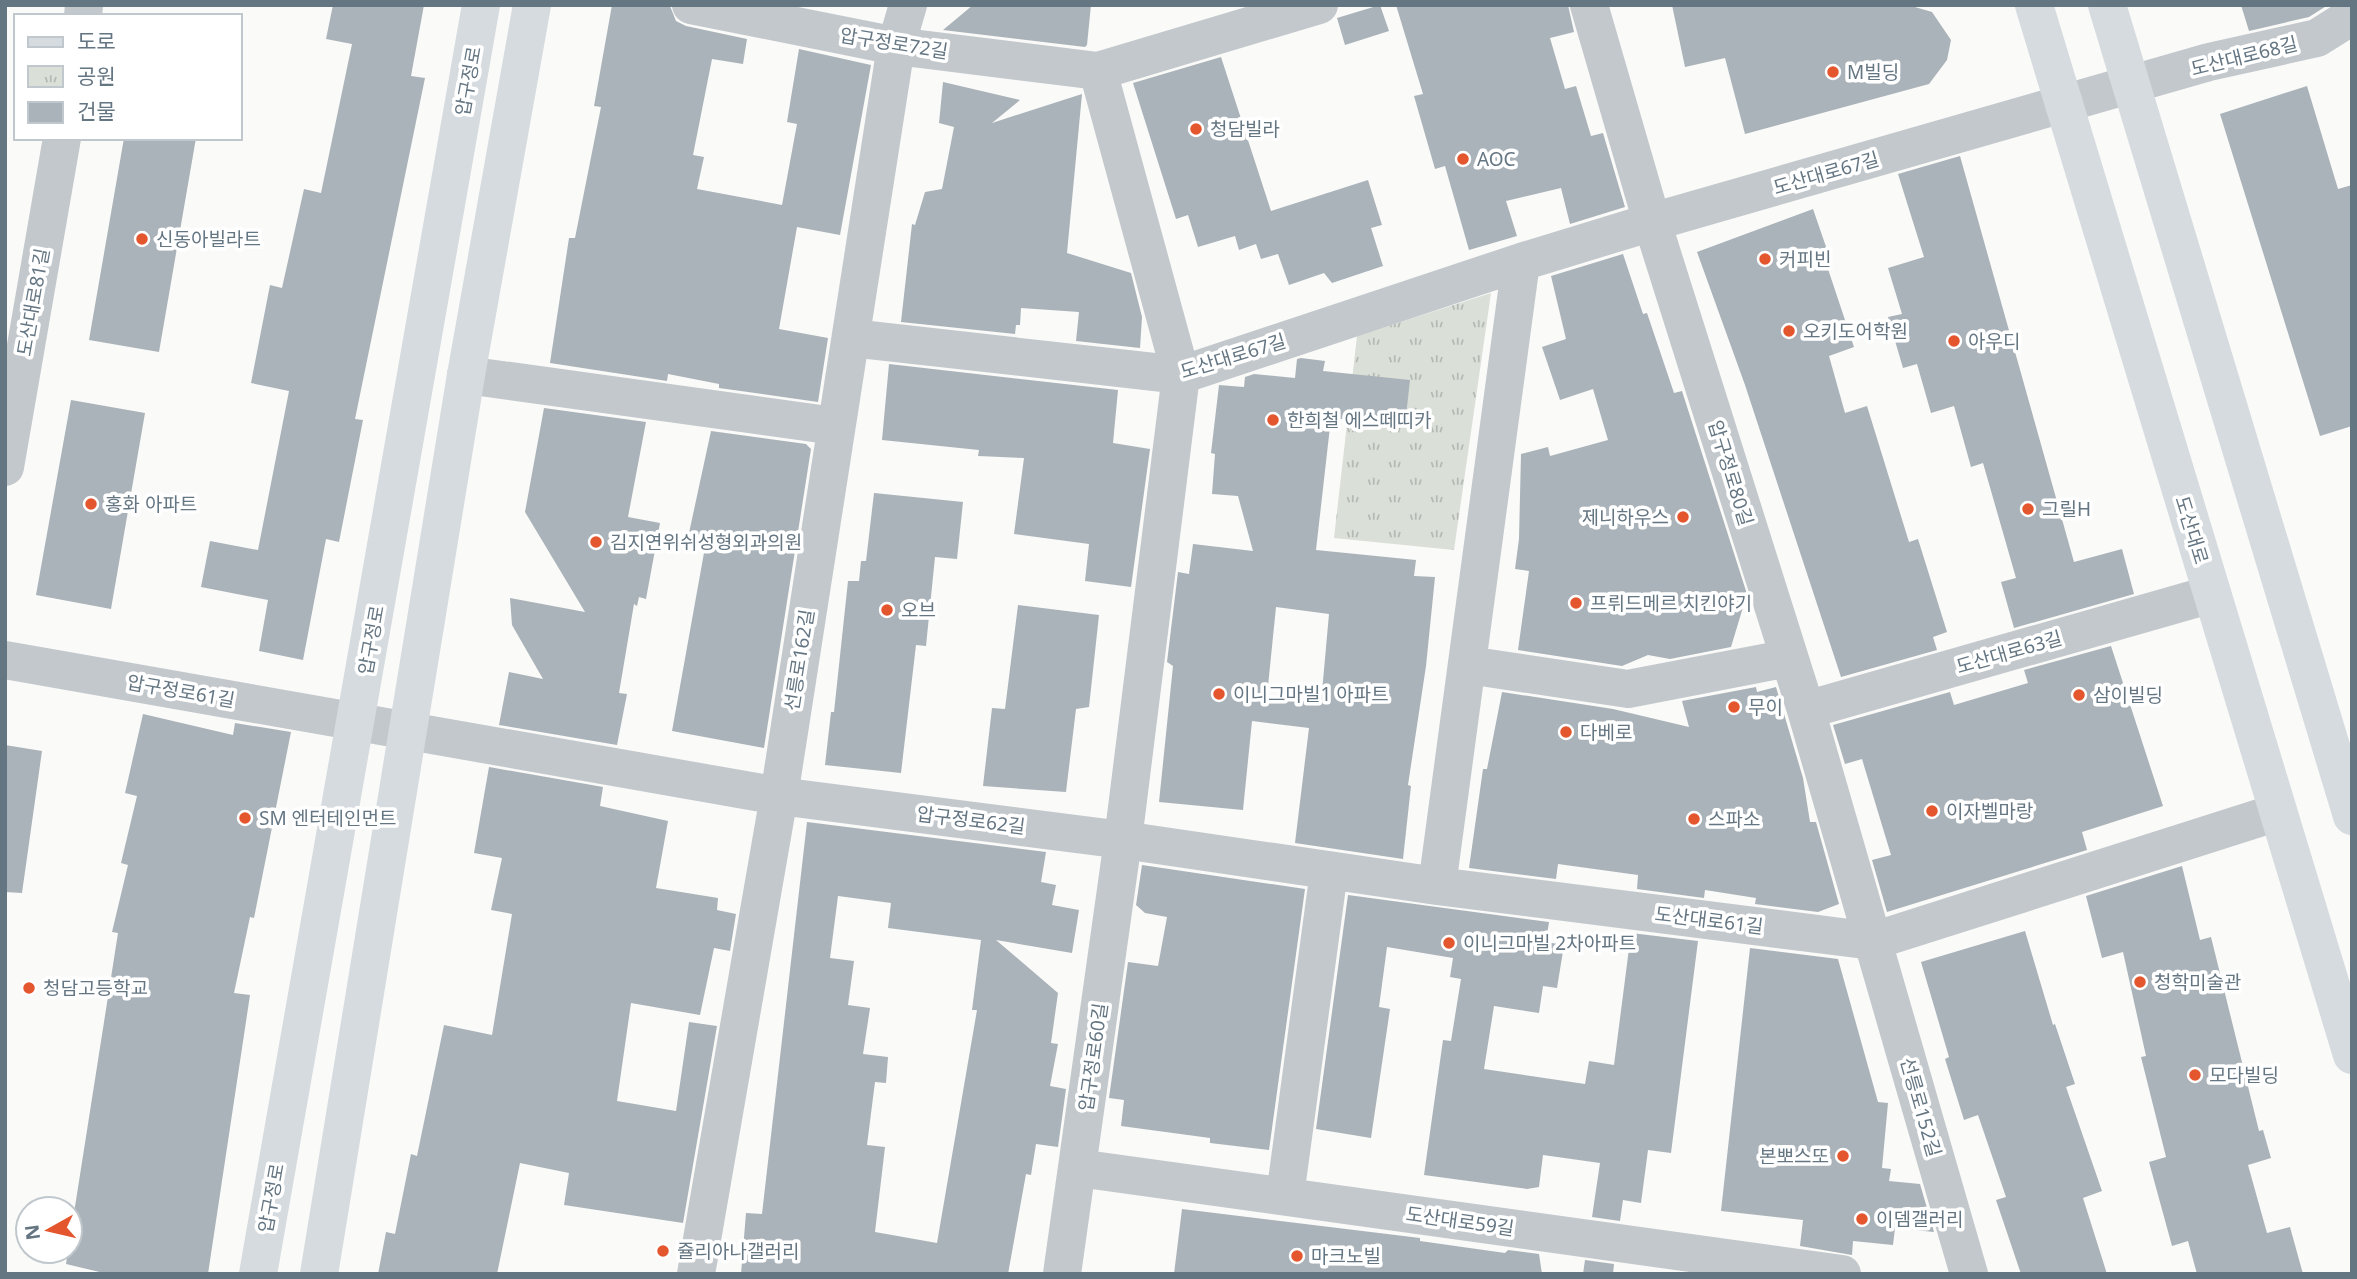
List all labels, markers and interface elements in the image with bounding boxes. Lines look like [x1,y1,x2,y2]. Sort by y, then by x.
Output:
legend [14,14,242,140]
street label: 압구정로72길 [838,22,950,64]
text: 도로 [77,27,116,55]
street label: 도산대로68길 [2188,30,2300,82]
street label: 압구정로 [449,44,487,118]
place label: M빌딩 [1847,59,1899,85]
text: 공원 [77,62,116,90]
marker: M빌딩 [1825,64,1841,80]
text: 건물 [77,97,116,125]
place label: 청담빌라 [1210,116,1280,142]
marker: 청담빌라 [1188,121,1204,137]
street label: 도산대로67길 [1770,145,1882,201]
place label: AOC [1477,146,1516,172]
marker: AOC [1455,151,1471,167]
place label: 신동아빌라트 [156,226,261,252]
marker: 신동아빌라트 [134,231,150,247]
street label: 도산대로81길 [11,246,55,358]
place label: 커피빈 [1779,246,1831,272]
marker: 커피빈 [1757,251,1773,267]
place label: 오키도어학원 [1803,318,1908,344]
marker: 오키도어학원 [1781,323,1797,339]
street label: 도산대로67길 [1177,328,1289,384]
place label: 아우디 [1968,328,2020,354]
marker: 아우디 [1946,333,1962,349]
place label: 한희철 에스떼띠카 [1287,407,1432,433]
marker: 한희철 에스떼띠카 [1265,412,1281,428]
street label: 압구정로80길 [1703,417,1759,529]
place label: 홍화 아파트 [105,491,197,517]
street label: 도산대로 [2169,493,2215,567]
marker: 홍화 아파트 [83,496,99,512]
place label: 그릴H [2042,496,2091,522]
marker: 그릴H [2020,501,2036,517]
place label: 제니하우스 [1582,504,1669,530]
marker: 제니하우스 [1675,509,1691,525]
place label: 김지연위쉬성형외과의원 [610,529,802,555]
marker: 김지연위쉬성형외과의원 [588,534,604,550]
place label: 프뤼드메르 치킨야기 [1590,590,1752,616]
marker: 프뤼드메르 치킨야기 [1568,595,1584,611]
place label: 오브 [901,597,936,623]
marker: 오브 [879,602,895,618]
street label: 압구정로 [352,603,390,677]
street label: 선릉로162길 [778,607,820,713]
street label: 도산대로63길 [1953,624,2065,680]
street label: 압구정로61길 [125,669,237,713]
place label: 이니그마빌1 아파트 [1233,681,1389,707]
place label: 삼이빌딩 [2093,682,2163,708]
marker: 이니그마빌1 아파트 [1211,686,1227,702]
marker: 삼이빌딩 [2071,687,2087,703]
place label: 무이 [1748,694,1783,720]
marker: 무이 [1726,699,1742,715]
place label: 다베로 [1580,719,1632,745]
marker: 다베로 [1558,724,1574,740]
place label: 이자벨마랑 [1946,798,2033,824]
street label: 압구정로62길 [915,800,1027,840]
marker: 이자벨마랑 [1924,803,1940,819]
place label: SM 엔터테인먼트 [259,805,397,831]
place label: 스파소 [1708,806,1760,832]
marker: SM 엔터테인먼트 [237,810,253,826]
marker: 스파소 [1686,811,1702,827]
street label: 도산대로61길 [1653,900,1765,940]
place label: 이니그마빌 2차아파트 [1463,930,1636,956]
marker: 이니그마빌 2차아파트 [1441,935,1457,951]
place label: 청학미술관 [2154,969,2241,995]
marker: 청학미술관 [2132,974,2148,990]
place label: 청담고등학교 [43,975,148,1001]
marker: 청담고등학교 [21,980,37,996]
street label: 압구정로60길 [1073,1001,1113,1113]
street label: 선릉로152길 [1894,1054,1948,1160]
place label: 모다빌딩 [2209,1062,2279,1088]
marker: 모다빌딩 [2187,1067,2203,1083]
place label: 본뽀스또 [1759,1143,1829,1169]
marker: 본뽀스또 [1835,1148,1851,1164]
street label: 압구정로 [252,1161,290,1235]
north arrow [14,1195,84,1265]
street label: 도산대로59길 [1404,1201,1516,1241]
place label: 이뎀갤러리 [1876,1206,1963,1232]
marker: 이뎀갤러리 [1854,1211,1870,1227]
text: N [18,1223,46,1242]
place label: 쥴리아나갤러리 [677,1238,799,1264]
marker: 쥴리아나갤러리 [655,1243,671,1259]
place label: 마크노빌 [1311,1243,1381,1269]
marker: 마크노빌 [1289,1248,1305,1264]

